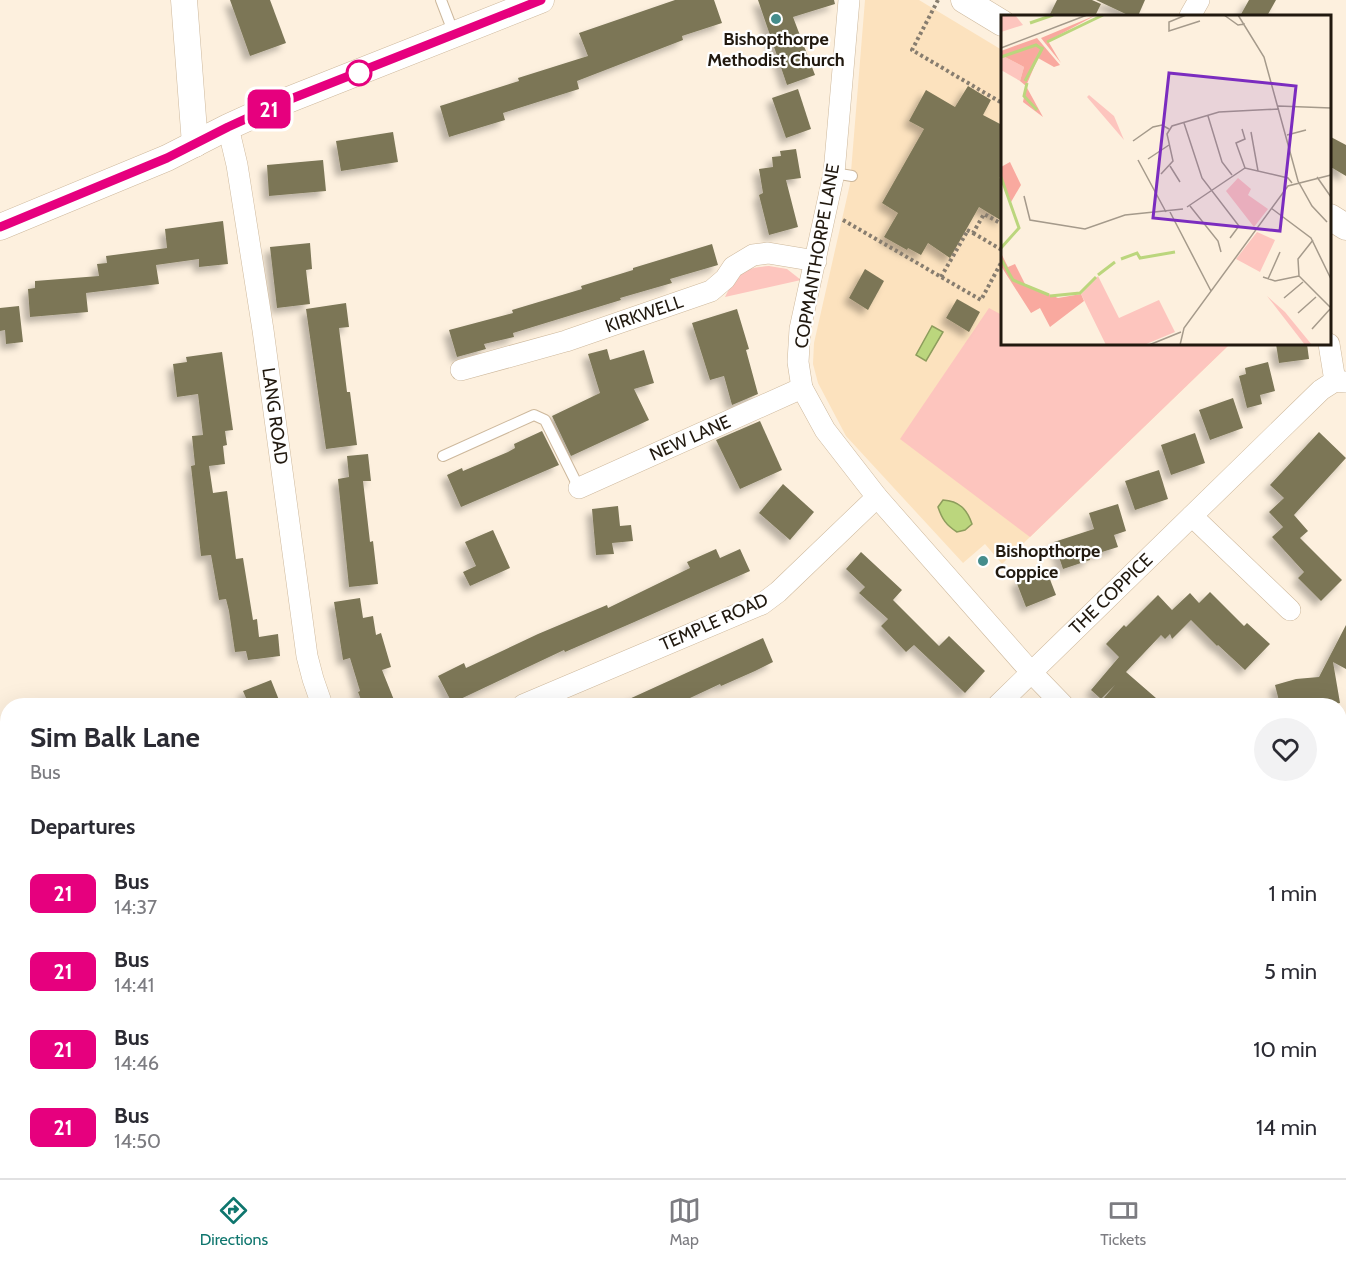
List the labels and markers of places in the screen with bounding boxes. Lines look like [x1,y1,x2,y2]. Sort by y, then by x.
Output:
marker: Bishopthorpe Methodist Church [769,12,783,26]
place label: Bishopthorpe Methodist Church [707,28,845,71]
unlabelled marker [346,60,372,86]
place label: Bishopthorpe Coppice [995,540,1100,583]
marker: Bishopthorpe Coppice [976,554,990,568]

